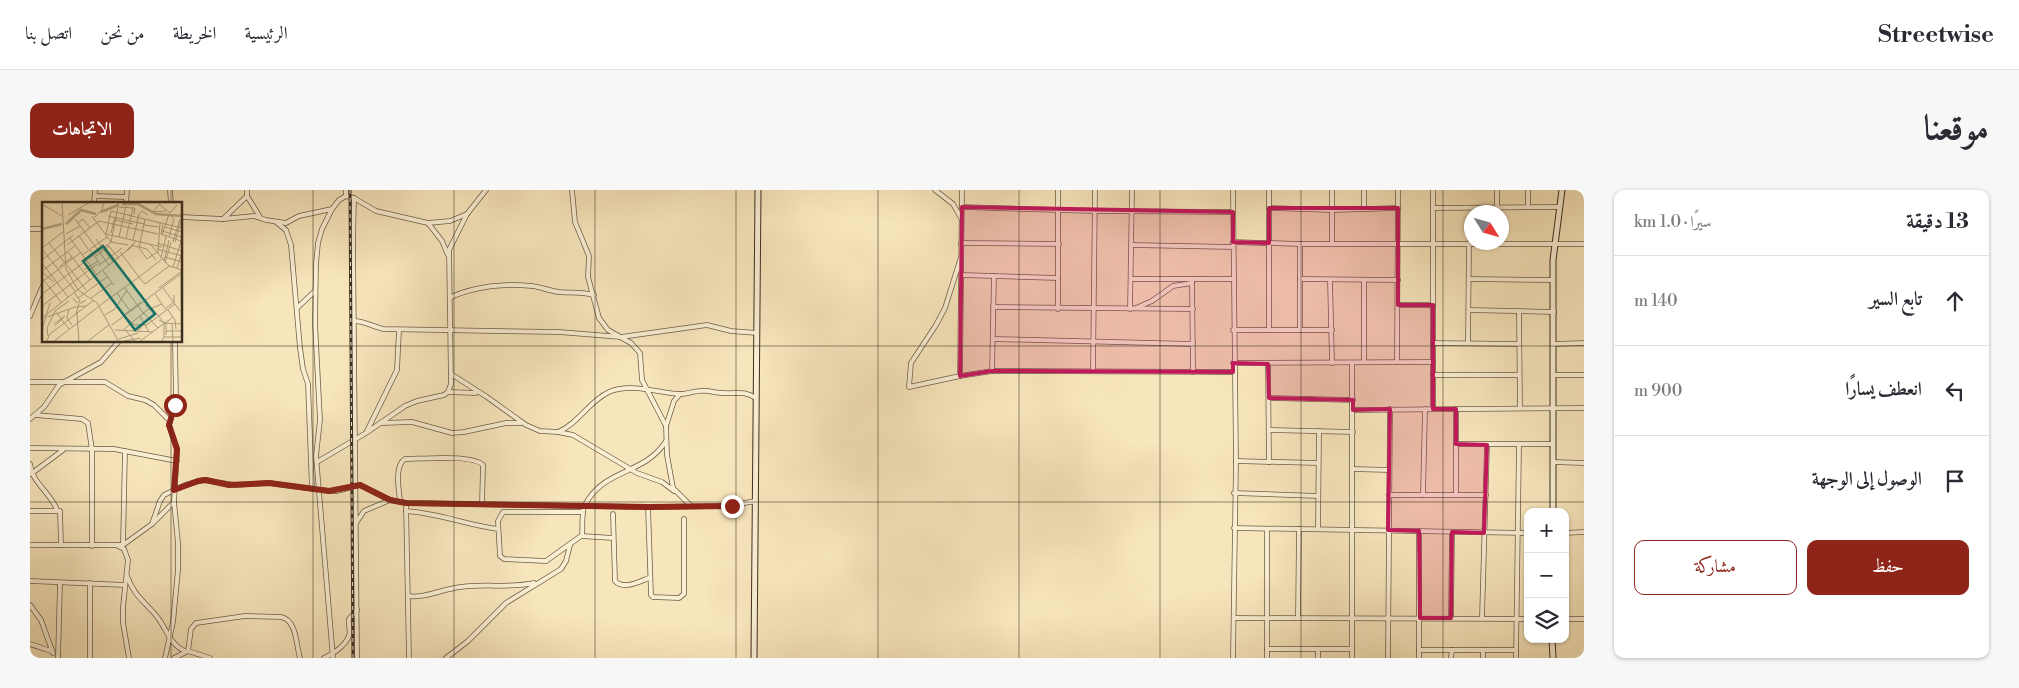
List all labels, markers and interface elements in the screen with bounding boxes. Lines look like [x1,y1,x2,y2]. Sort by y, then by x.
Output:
text: Streetwise [1878,20,1994,50]
text: اتصل بنا [25,22,72,45]
text: من نحن [100,22,145,45]
text: الخريطة [173,22,216,45]
text: الرئيسية [244,22,288,45]
button: الاتجاهات [30,103,134,158]
text: موقعنا [1924,107,1989,150]
inset map [42,202,182,342]
north arrow [1464,205,1509,250]
text: 13 دقيقة [1906,209,1969,235]
text: سيرًا · 1.0 km [1634,212,1712,232]
text: تابع السير [1869,287,1922,311]
icon: ahead [1941,287,1969,315]
text: 140 m [1634,291,1678,311]
text: انعطف يسارًا [1845,377,1922,401]
icon: left [1941,377,1969,405]
text: 900 m [1634,381,1682,401]
route start [164,394,187,417]
text: الوصول إلى الوجهة [1812,467,1922,491]
icon: arrive [1941,467,1969,495]
route end [721,495,744,518]
map controls [1524,508,1569,643]
button: + [1524,508,1569,553]
button: مشاركة [1634,540,1797,595]
button: حفظ [1807,540,1969,595]
button: − [1524,553,1569,598]
button: layers [1524,598,1569,643]

